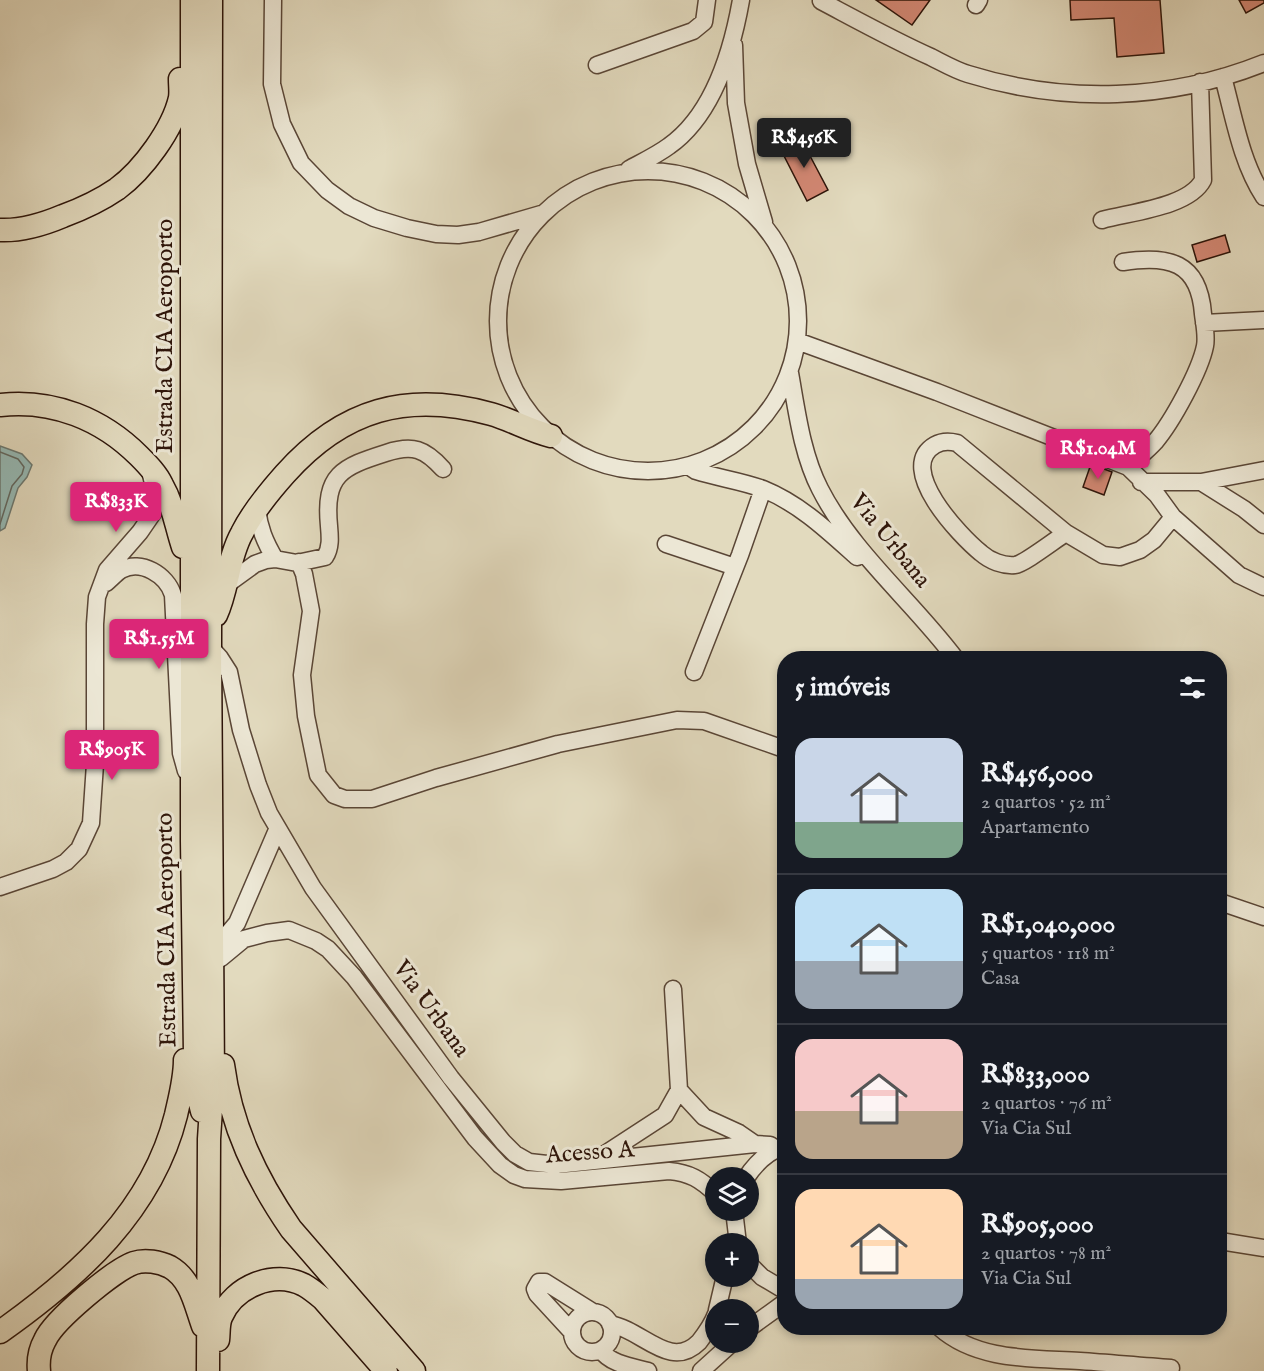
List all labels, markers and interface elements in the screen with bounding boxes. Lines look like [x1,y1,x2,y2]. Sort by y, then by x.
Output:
pin: R$456K [755,118,853,169]
text: R$456K [771,125,837,150]
street label: Estrada CIA Aeroporto [150,219,181,453]
pin: R$1.04M [1043,429,1153,480]
text: R$1.04M [1060,436,1136,461]
pin: R$833K [67,482,165,533]
street label: Via Urbana [842,487,938,595]
text: R$833K [84,489,148,514]
pin: R$1.55M [104,619,214,670]
text: R$1.55M [123,626,195,651]
text: 5 imóveis [795,671,890,704]
icon: filters [1176,671,1209,704]
pin: R$905K [63,730,161,781]
text: R$905K [79,737,145,762]
text: R$456,000 [981,757,1093,790]
icon: home [843,762,915,834]
text: 2 quartos · 52 m² [981,790,1111,815]
street label: Estrada CIA Aeroporto [149,812,185,1048]
text: Apartamento [981,815,1090,840]
text: R$1,040,000 [981,908,1115,941]
icon: home [843,913,915,985]
text: 5 quartos · 118 m² [981,941,1115,966]
street label: Via Urbana [385,954,477,1064]
text: Casa [981,966,1020,991]
text: R$833,000 [981,1058,1090,1091]
icon: home [843,1063,915,1135]
text: 2 quartos · 76 m² [981,1091,1112,1116]
text: Via Cia Sul [981,1116,1071,1141]
street label: Acesso A [544,1134,636,1172]
map controls [705,1167,759,1353]
button: layers [705,1167,759,1221]
text: R$905,000 [981,1208,1094,1241]
icon: home [843,1213,915,1285]
button: + [705,1233,759,1287]
text: 2 quartos · 78 m² [981,1241,1111,1266]
text: Via Cia Sul [981,1266,1071,1291]
button: − [705,1299,759,1353]

